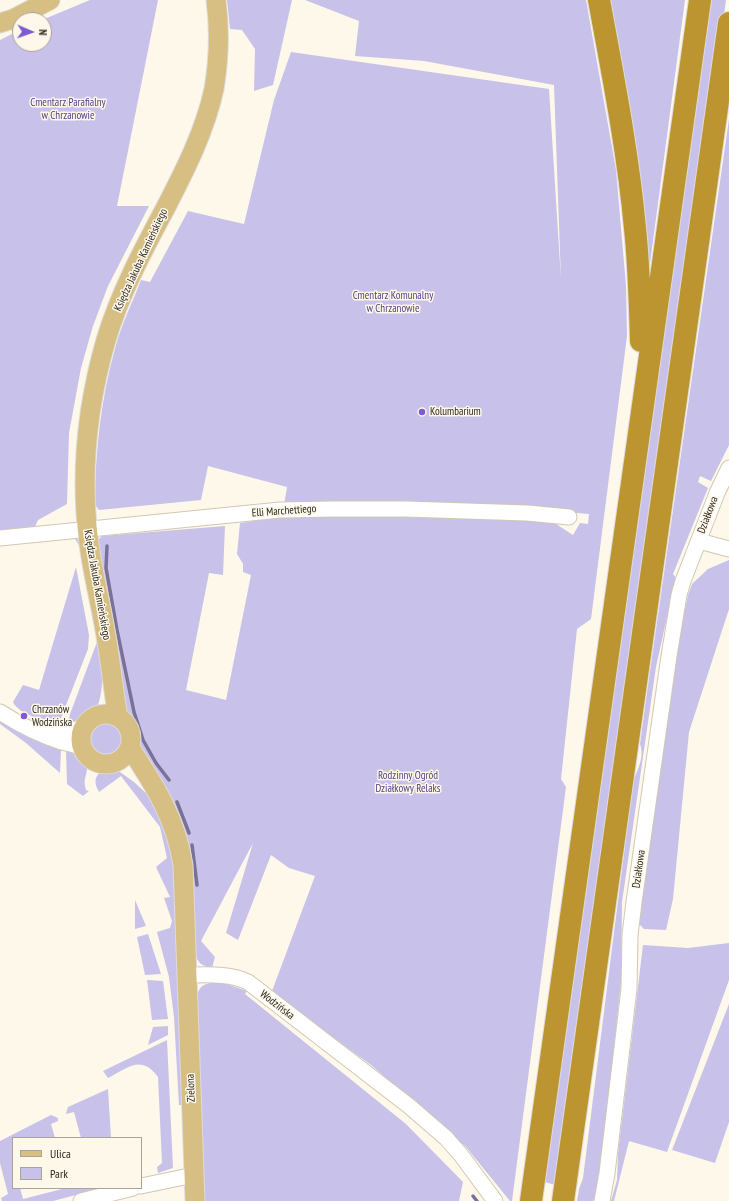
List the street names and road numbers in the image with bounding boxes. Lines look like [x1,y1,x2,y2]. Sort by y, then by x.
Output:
street label: Księdza Jakuba Kamieńskiego [111,207,171,313]
street label: Działkowa [695,495,721,535]
street label: Elli Marchettiego [251,502,317,520]
street label: Księdza Jakuba Kamieńskiego [81,529,113,641]
street label: Działkowa [630,849,648,889]
street label: Wodzińska [257,987,297,1023]
street label: Zielona [184,1074,198,1102]

